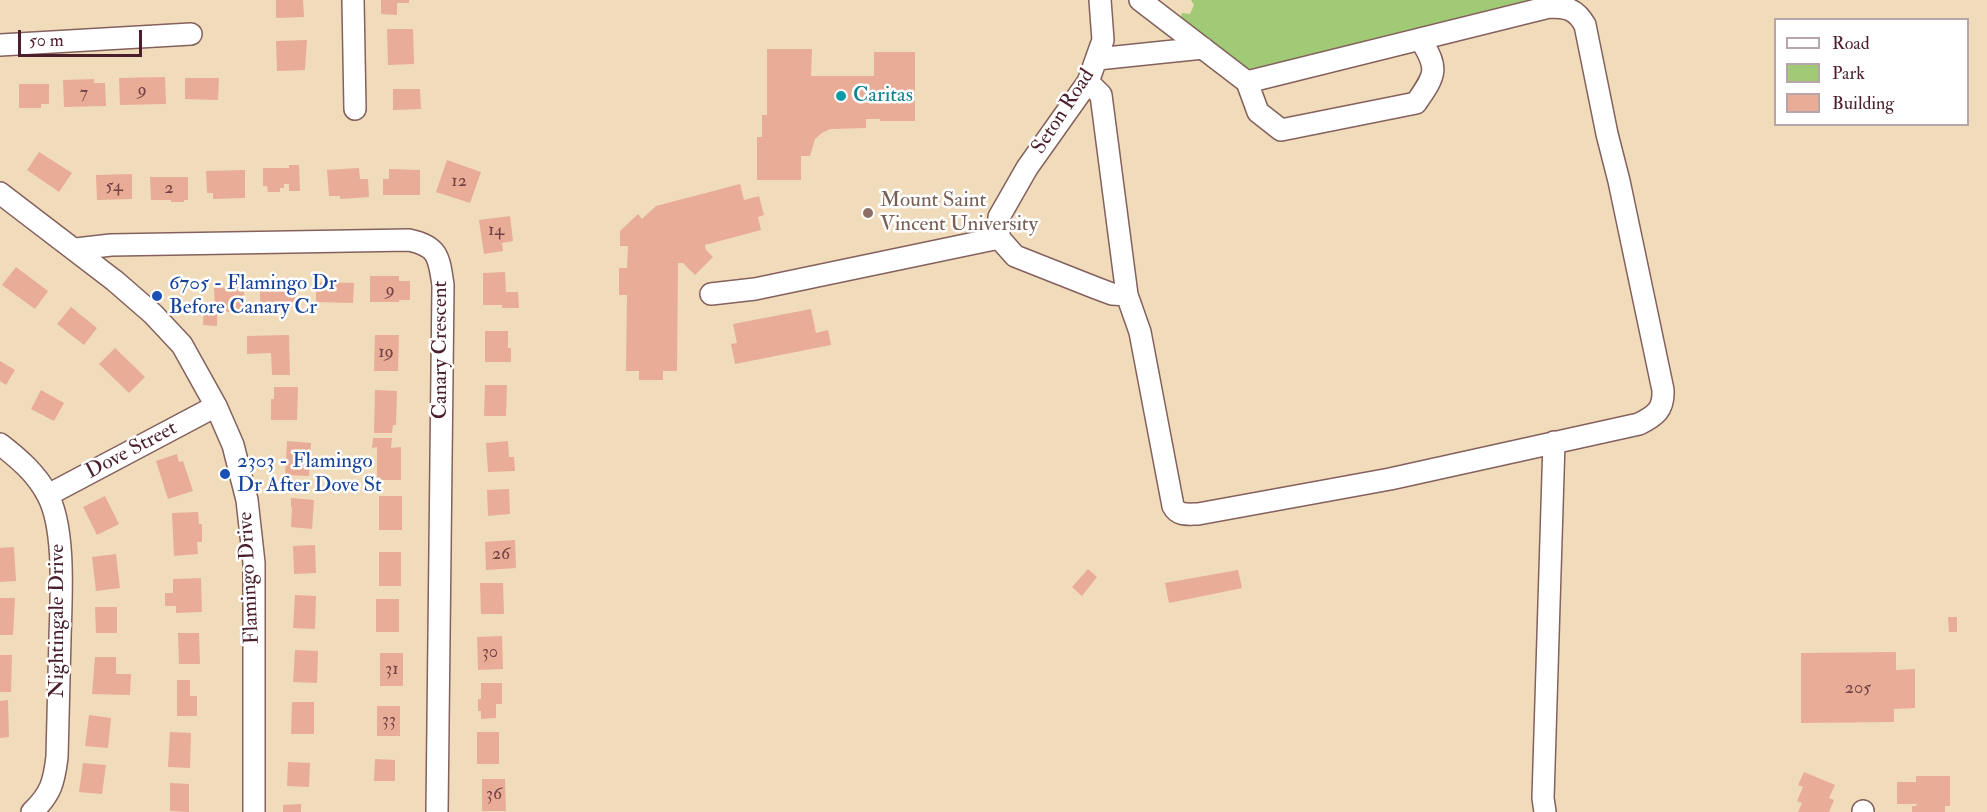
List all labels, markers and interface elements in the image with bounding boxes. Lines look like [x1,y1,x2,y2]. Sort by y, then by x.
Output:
scale bar [21,18,146,56]
legend [1774,18,1969,126]
text: 50 m [29,29,64,52]
text: Road [1832,32,1870,55]
text: Park [1832,62,1865,85]
street label: Seton Road [1027,65,1101,159]
house number: 9 [137,80,147,102]
house number: 7 [80,83,88,105]
place label: Caritas [853,83,913,109]
marker: Caritas [834,89,848,103]
text: Building [1832,92,1894,115]
house number: 12 [451,171,467,193]
house number: 54 [105,176,123,198]
house number: 2 [164,178,174,200]
place label: Mount Saint Vincent University [880,188,1038,238]
marker: Mount Saint Vincent University [861,206,875,220]
house number: 14 [488,220,504,242]
place label: 6705 - Flamingo Dr Before Canary Cr [169,271,337,321]
house number: 9 [385,280,395,302]
street label: Canary Crescent [428,281,454,419]
marker: 6705 - Flamingo Dr Before Canary Cr [150,289,164,303]
house number: 19 [378,342,394,364]
street label: Dove Street [82,416,182,486]
place label: 2303 - Flamingo Dr After Dove St [237,449,382,499]
marker: 2303 - Flamingo Dr After Dove St [218,467,232,481]
street label: Flamingo Drive [234,511,266,645]
street label: Nightingale Drive [45,544,71,698]
house number: 26 [492,544,510,566]
house number: 30 [482,642,498,664]
house number: 31 [385,659,399,681]
house number: 205 [1845,678,1871,700]
house number: 33 [382,710,396,732]
house number: 36 [486,784,502,806]

